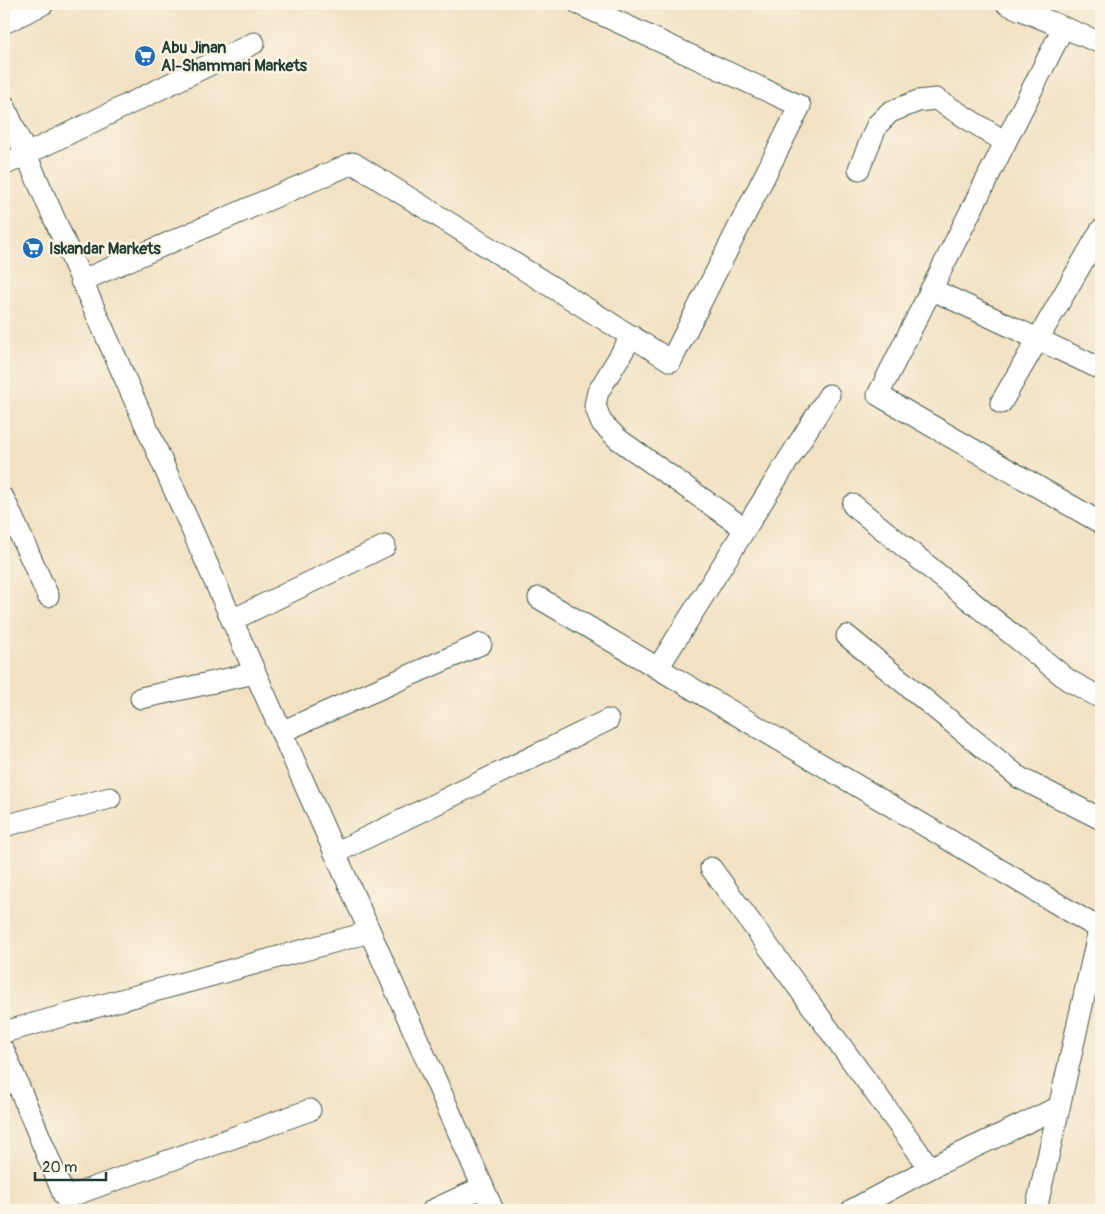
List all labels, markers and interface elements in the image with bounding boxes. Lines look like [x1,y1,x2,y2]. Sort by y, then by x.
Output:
place label: Abu Jinan Al-Shammari Markets [161,38,308,76]
supermarket icon: Abu Jinan Al-Shammari Markets [133,44,157,68]
supermarket icon: Iskandar Markets [21,236,45,260]
place label: Iskandar Markets [49,239,161,259]
scale bar [35,1149,106,1181]
text: 20 m [42,1158,77,1177]

